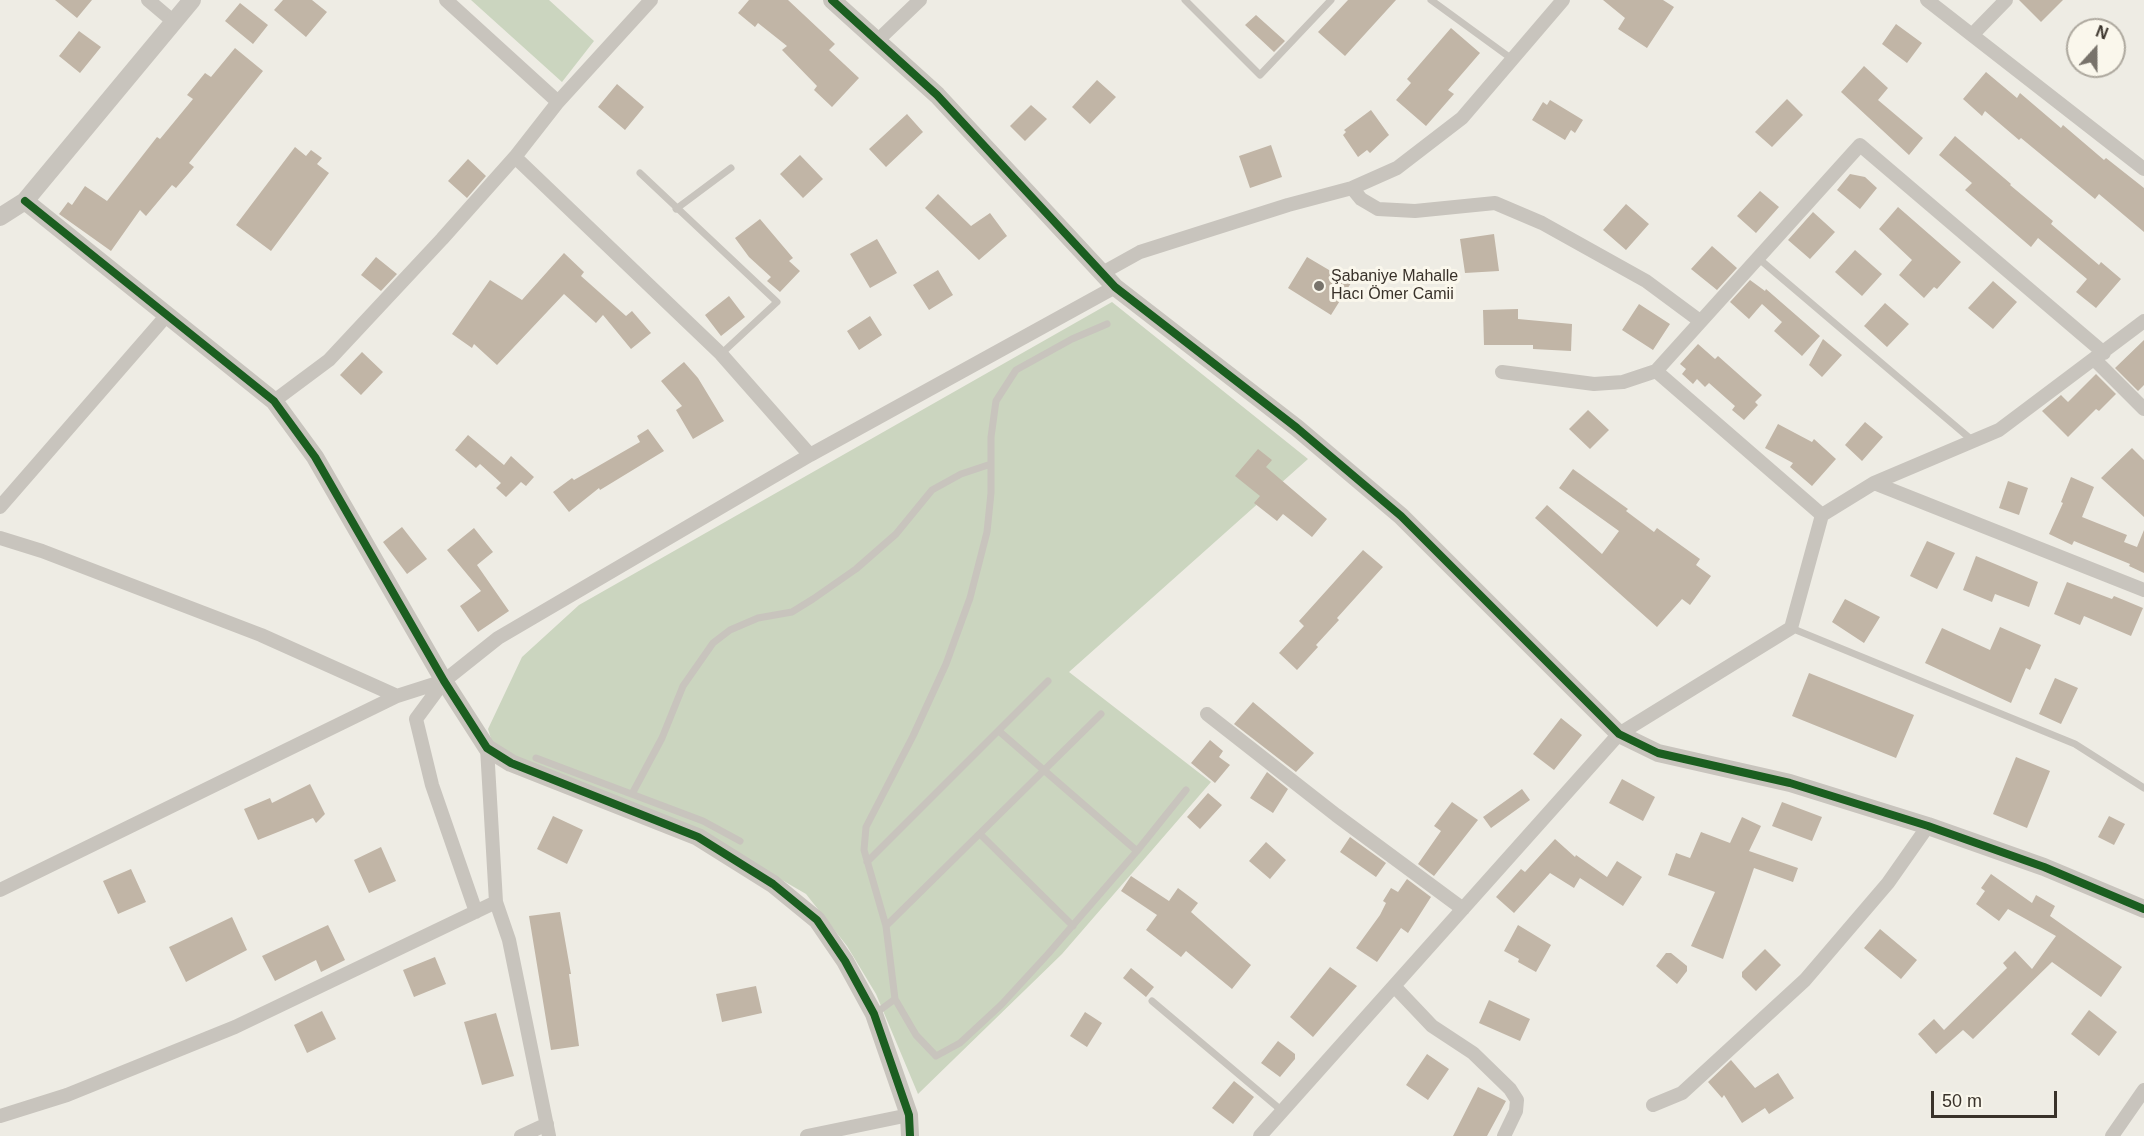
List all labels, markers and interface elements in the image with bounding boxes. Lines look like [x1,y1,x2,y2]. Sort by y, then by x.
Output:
north arrow [2066,18,2126,78]
text: N [2093,23,2110,43]
place label: Şabaniye Mahalle Hacı Ömer Camii [1331,267,1458,305]
marker: Şabaniye Mahalle Hacı Ömer Camii [1312,279,1326,293]
scale bar [1934,1079,2060,1117]
text: 50 m [1942,1091,1982,1111]

